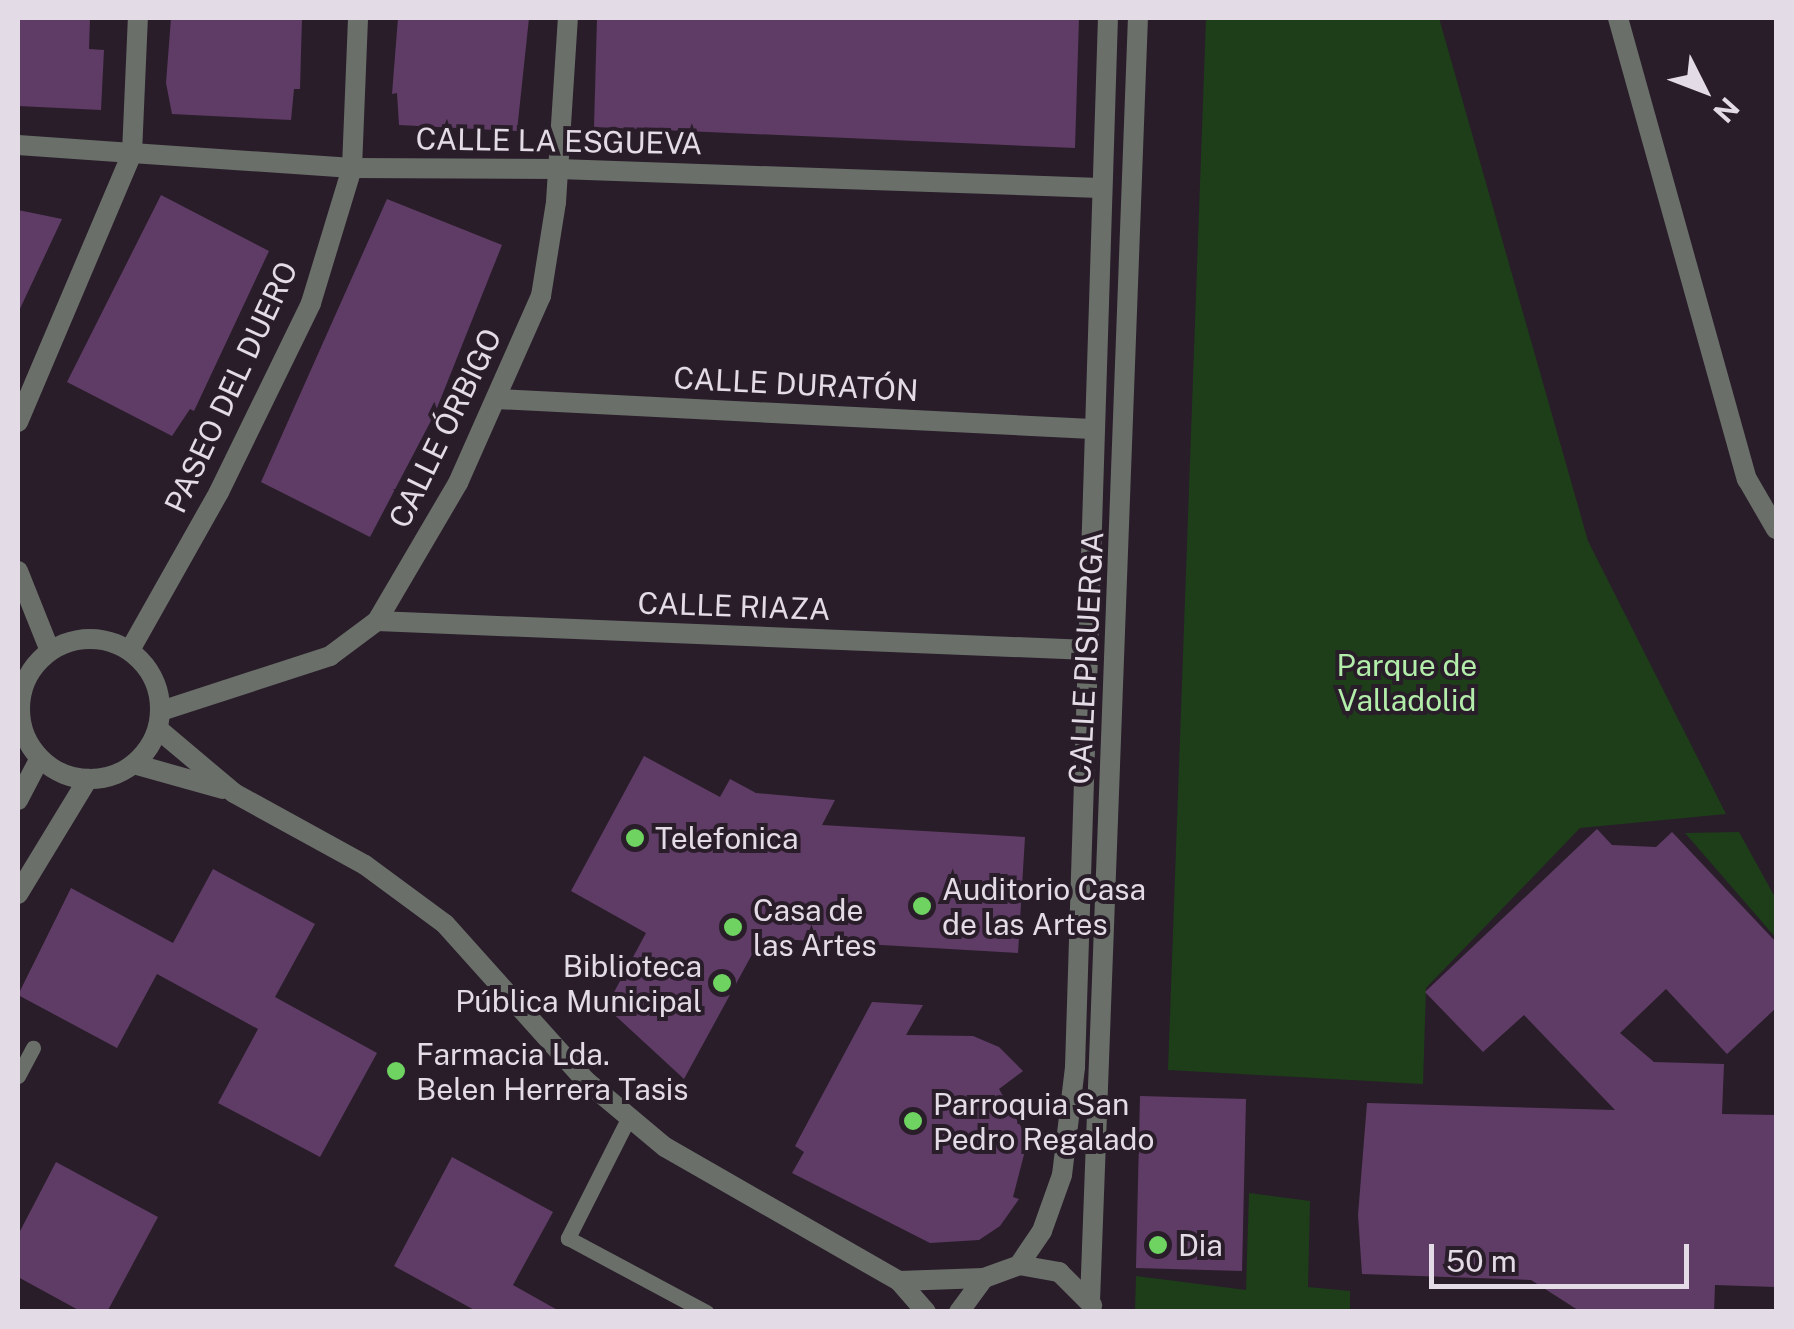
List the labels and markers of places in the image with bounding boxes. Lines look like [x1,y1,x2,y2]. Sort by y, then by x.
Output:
place label: Telefonica [655,820,799,856]
marker: Telefonica [624,827,646,849]
place label: Auditorio Casa de las Artes [942,871,1146,942]
place label: Casa de las Artes [753,892,877,962]
marker: Auditorio Casa de las Artes [911,895,933,917]
marker: Casa de las Artes [722,916,744,938]
place label: Biblioteca Pública Municipal [455,948,702,1018]
marker: Biblioteca Pública Municipal [711,972,733,994]
place label: Farmacia Lda. Belen Herrera Tasis [416,1036,688,1106]
marker: Farmacia Lda. Belen Herrera Tasis [385,1060,407,1082]
place label: Parroquia San Pedro Regalado [933,1086,1155,1156]
marker: Parroquia San Pedro Regalado [902,1110,924,1132]
place label: Dia [1178,1227,1223,1263]
marker: Dia [1147,1234,1169,1256]

